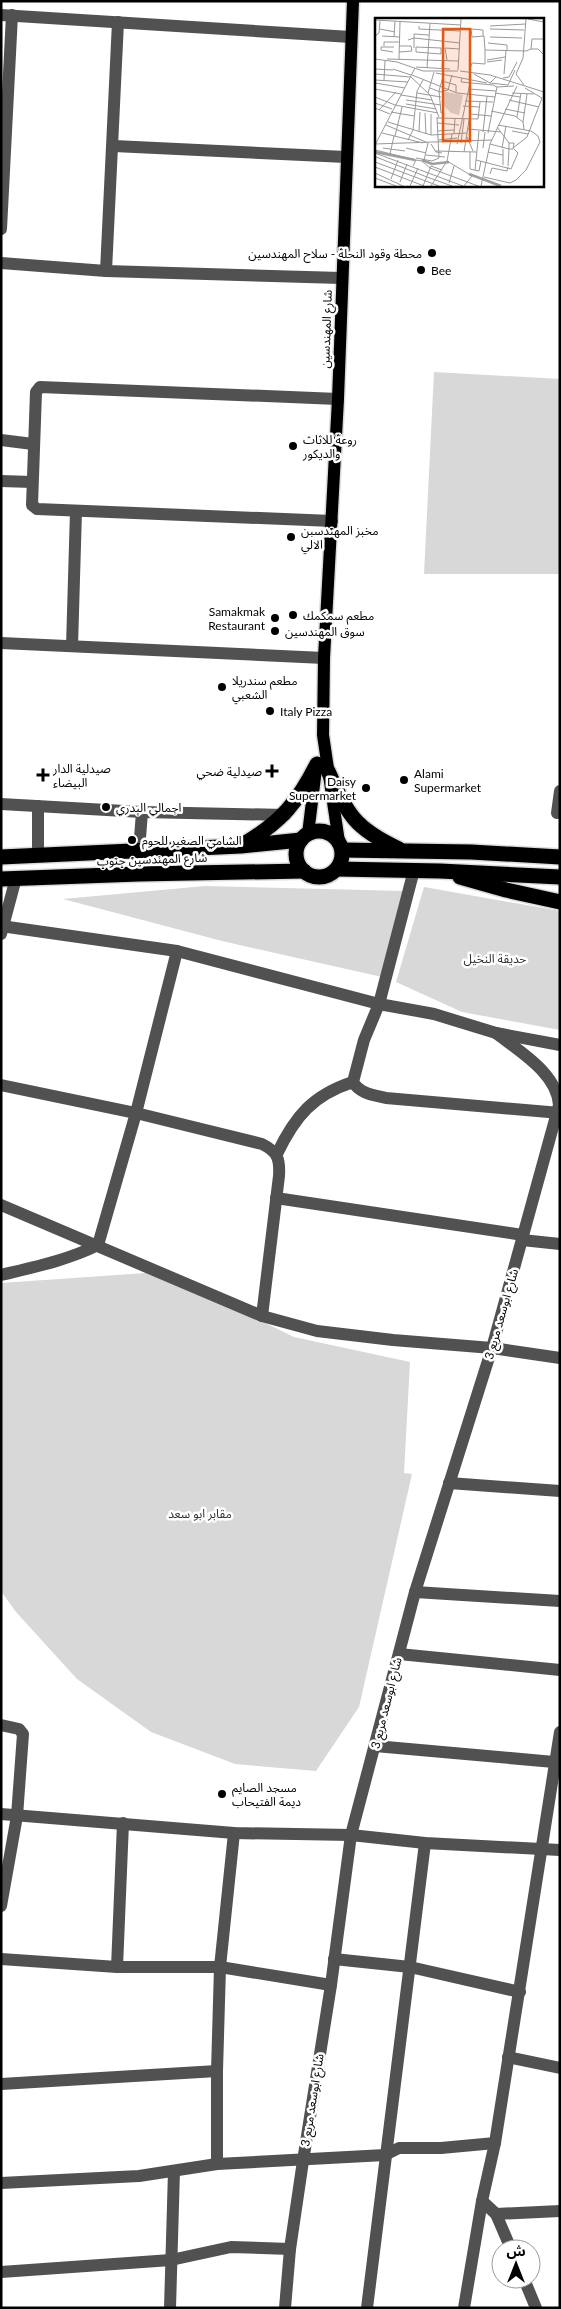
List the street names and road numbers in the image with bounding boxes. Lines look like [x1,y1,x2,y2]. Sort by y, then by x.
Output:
street label: شارع المهندسين [317,289,337,369]
street label: شارع المهندسين جنوب [97,850,208,870]
street label: شارع ابوسعد مربع 3 [481,1267,523,1362]
street label: شارع ابوسعد مربع 3 [367,1656,407,1751]
street label: شارع ابوسعد مربع 3 [297,2053,329,2148]

